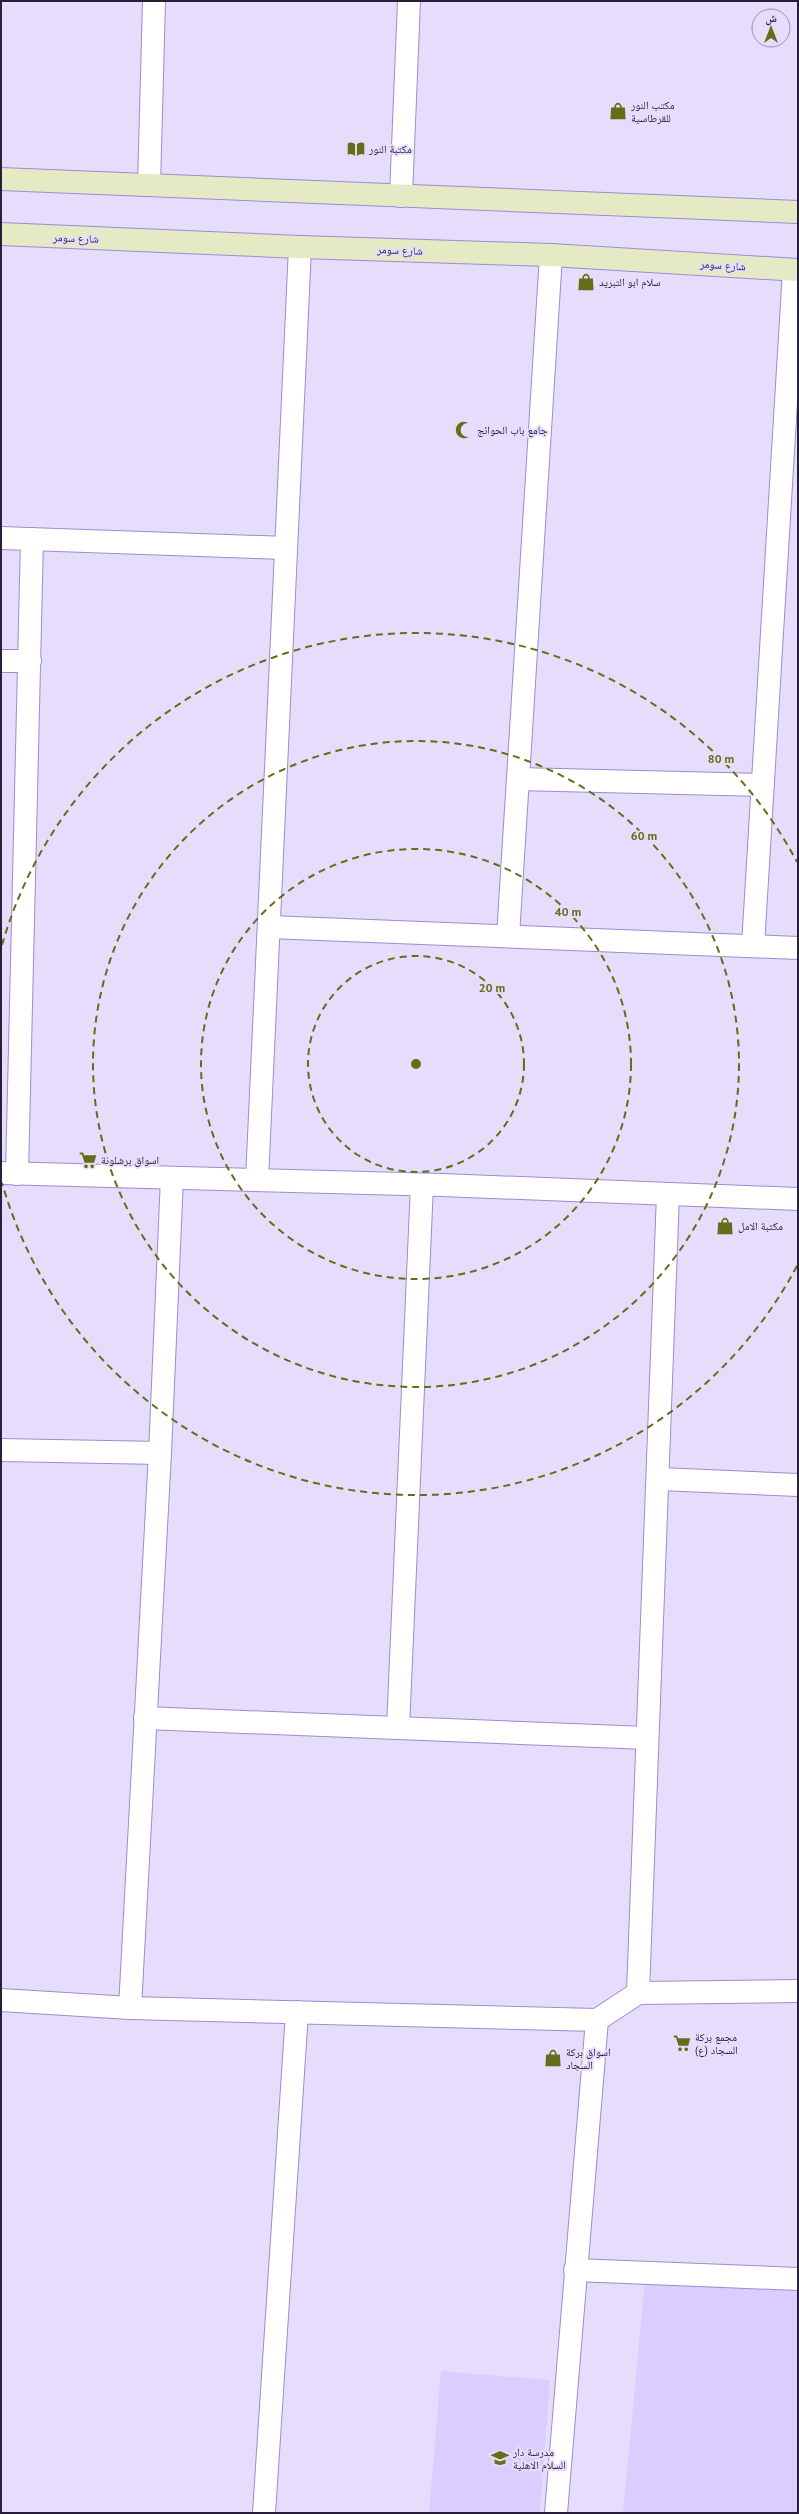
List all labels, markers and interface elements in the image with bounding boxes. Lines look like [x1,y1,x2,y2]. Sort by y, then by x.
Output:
north arrow [751,8,791,48]
text: ش [765,11,777,26]
place label: مكتب النور للقرطاسية [630,98,675,125]
shop icon: مكتب النور للقرطاسية [608,101,628,121]
library icon: مكتبة النور [346,139,366,159]
place label: مكتبة النور [368,142,412,156]
street label: شارع سومر [52,230,99,246]
street label: شارع سومر [376,242,423,258]
street label: شارع سومر [699,256,746,274]
shop icon: سلام ابو التبريد [576,272,596,292]
place label: سلام ابو التبريد [599,275,661,289]
mosque icon: جامع باب الحوائج [454,420,474,440]
place label: جامع باب الحوائج [477,423,548,437]
text: 80 m [708,751,734,766]
text: 60 m [631,828,657,843]
text: 40 m [555,904,581,919]
text: 20 m [479,980,505,995]
centre of rings [409,1057,423,1071]
supermarket icon: اسواق برشلونة [78,1150,98,1170]
place label: اسواق برشلونة [101,1153,159,1167]
shop icon: مكتبة الامل [715,1216,735,1236]
place label: مكتبة الامل [738,1219,783,1233]
place label: مجمع بركة السجاد (ع) [695,2030,738,2057]
supermarket icon: مجمع بركة السجاد (ع) [672,2033,692,2053]
place label: اسواق بركة السجاد [566,2045,611,2072]
shop icon: اسواق بركة السجاد [543,2048,563,2068]
place label: مدرسة دار السلام الاهلية [512,2445,566,2472]
school or university icon: مدرسة دار السلام الاهلية [490,2448,510,2468]

